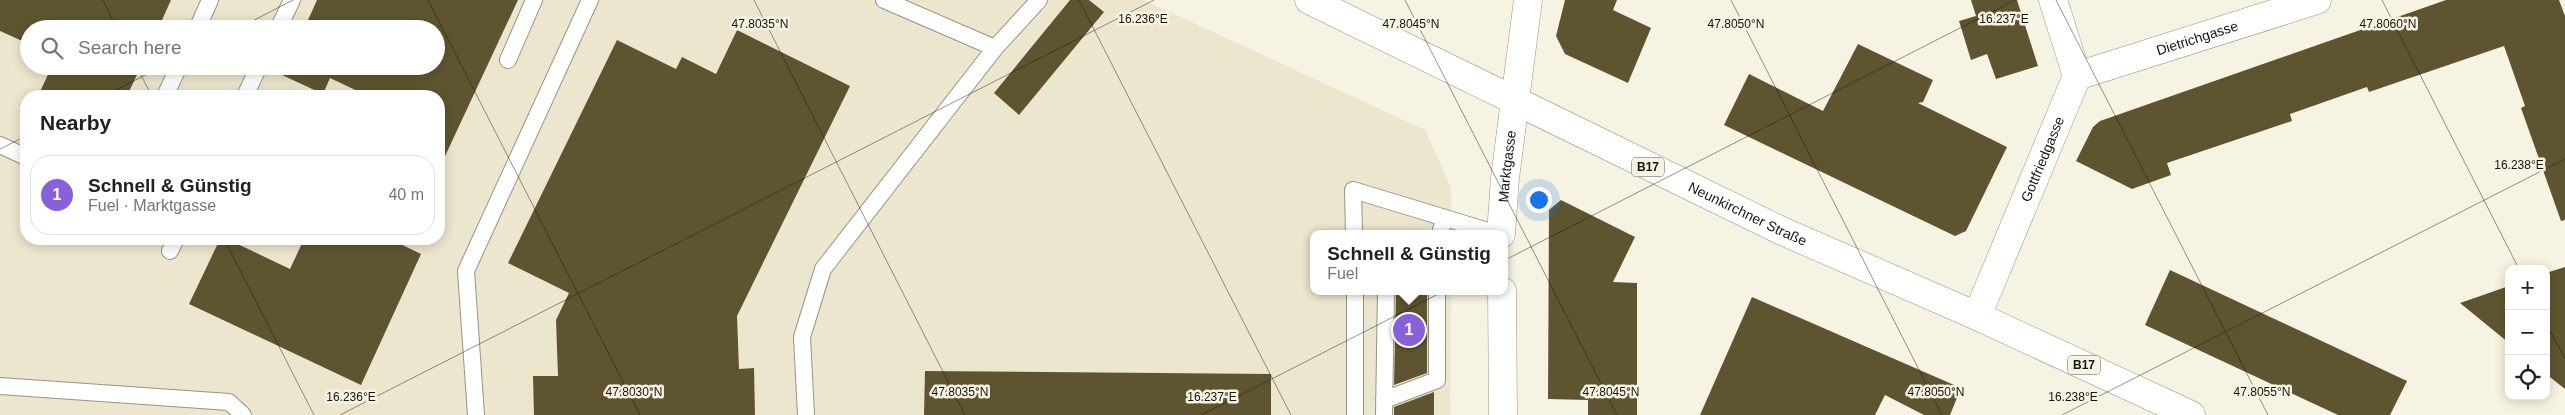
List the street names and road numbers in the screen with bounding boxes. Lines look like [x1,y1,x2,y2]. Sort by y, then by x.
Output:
street label: Dietrichgasse [2154,17,2240,58]
street label: Gottfriedgasse [2017,114,2067,204]
street label: Marktgasse [1495,129,1519,203]
road number: B17 [1632,158,1664,176]
street label: Neunkirchner Straße [1686,179,1809,249]
road number: B17 [2068,356,2100,374]

